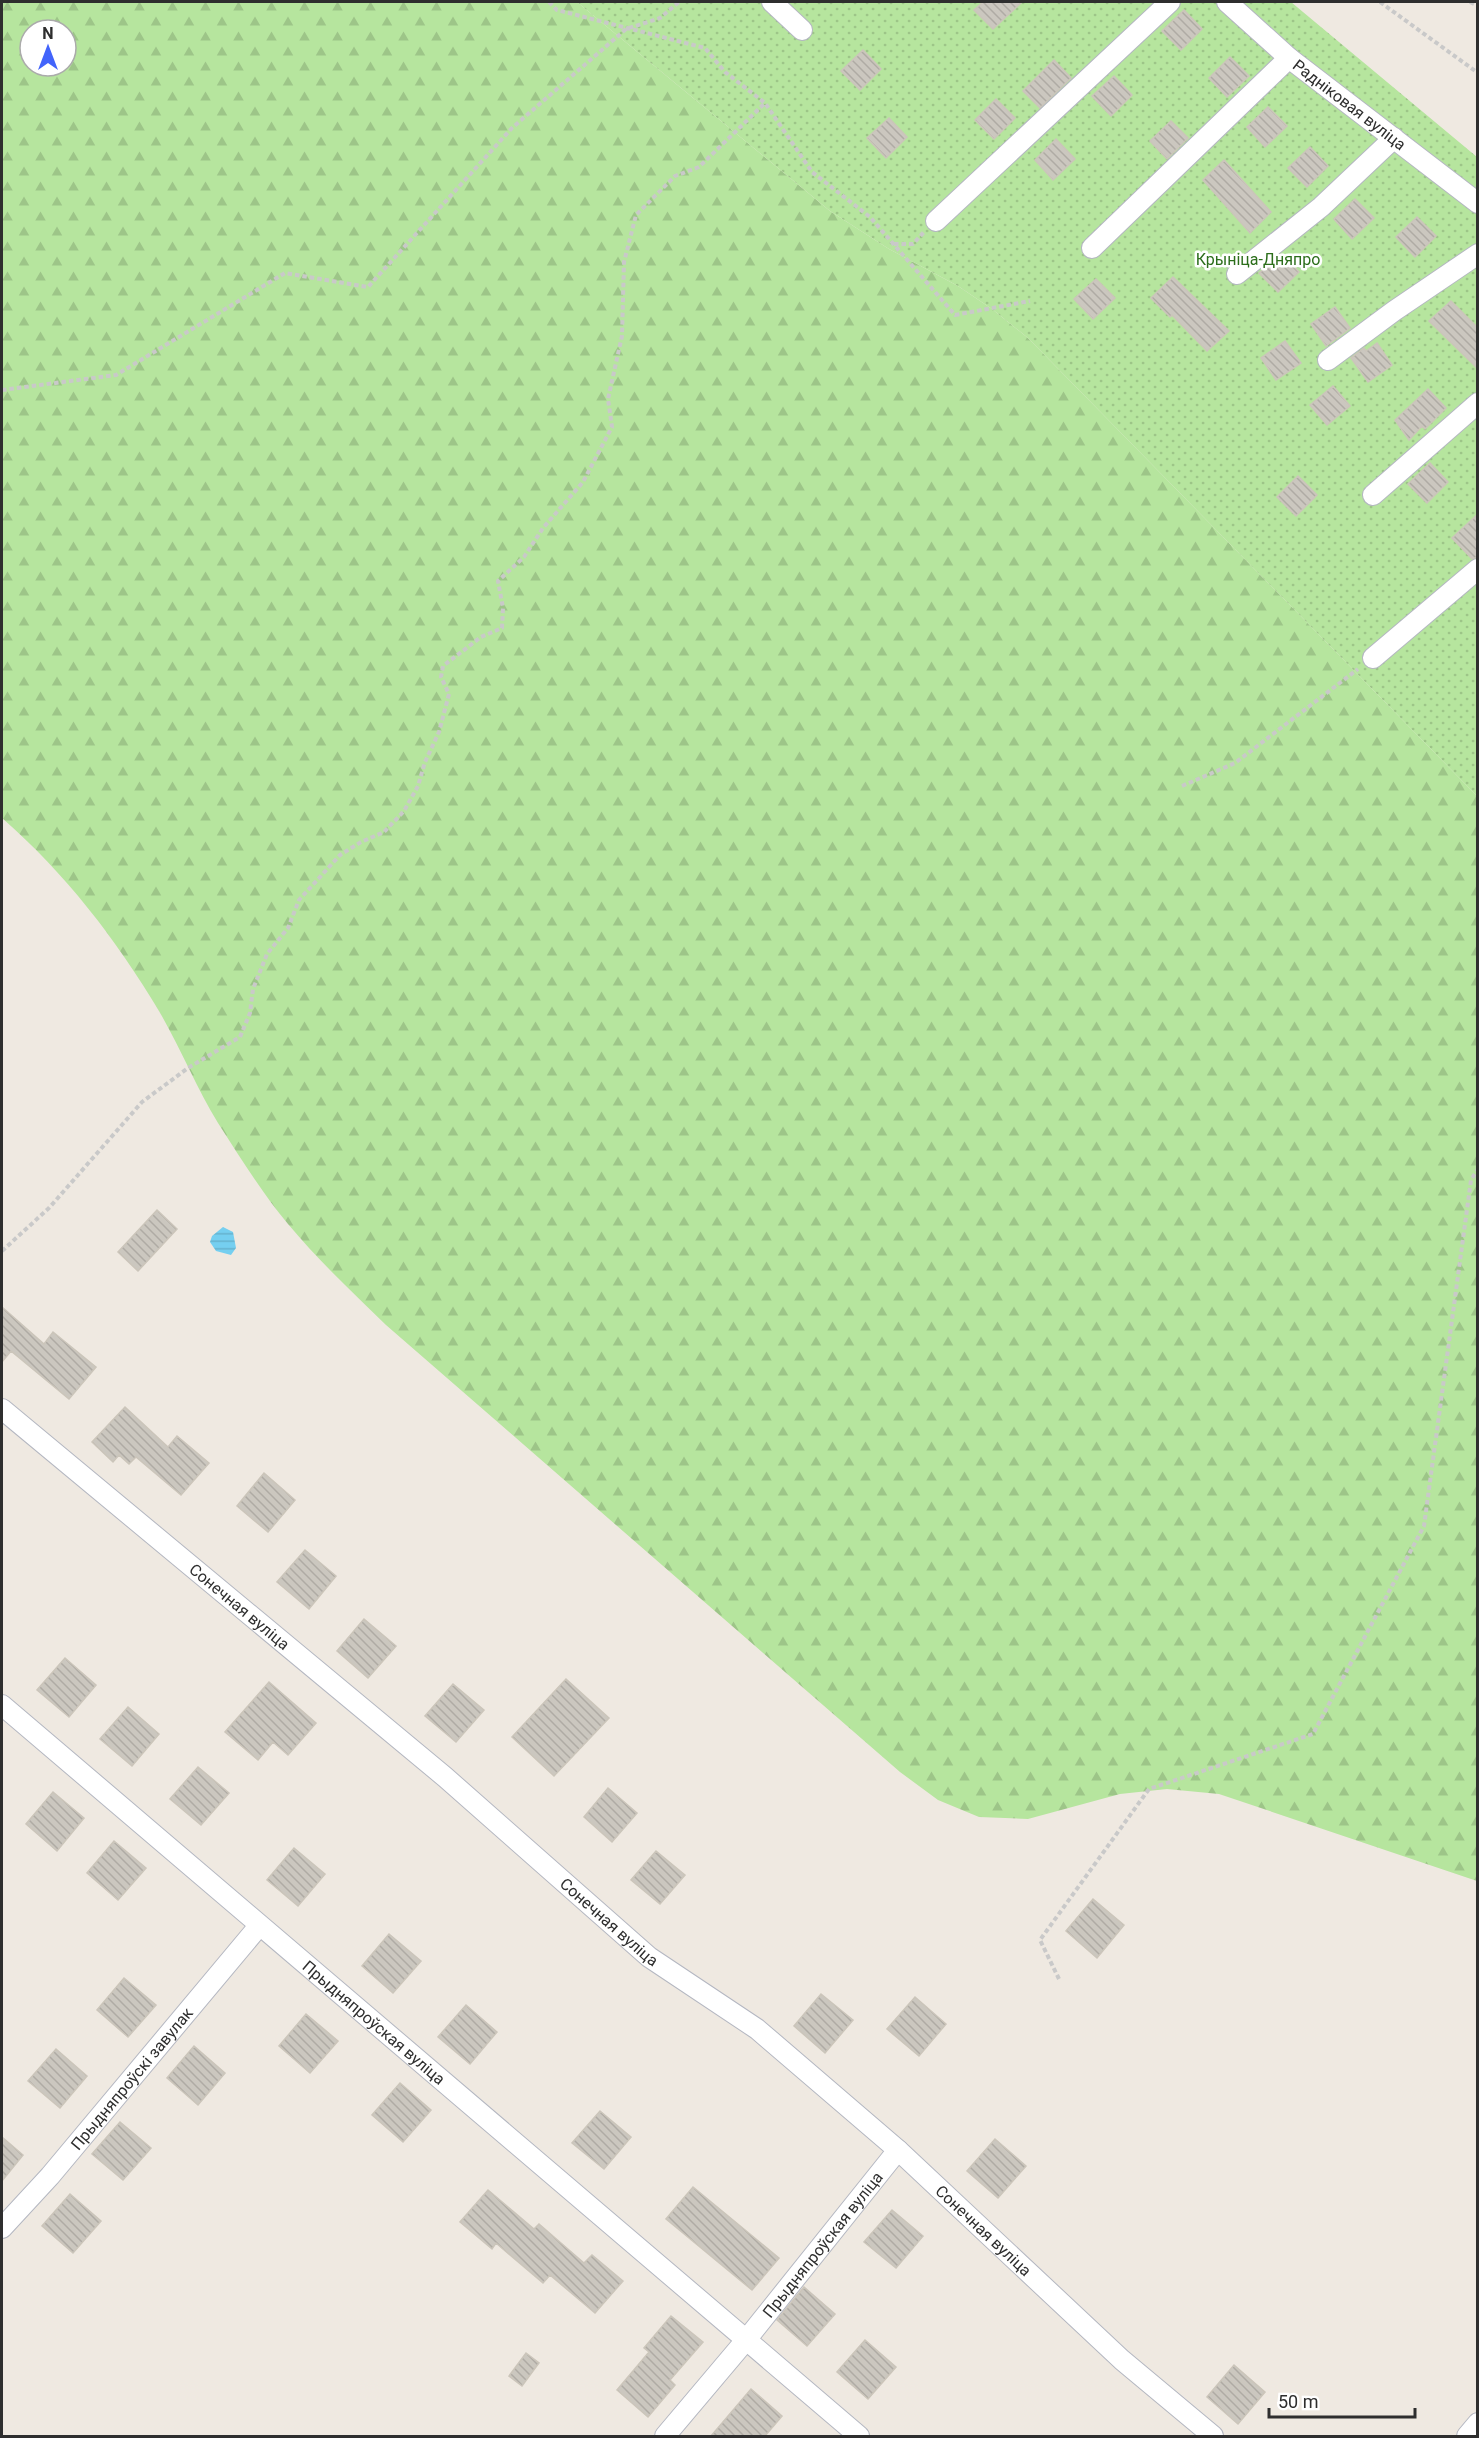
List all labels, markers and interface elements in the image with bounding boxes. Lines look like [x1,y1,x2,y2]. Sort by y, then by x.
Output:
north arrow [18,18,78,78]
text: N [42,24,54,43]
street label: Радніковая вуліца [1289,56,1410,154]
park label: Крыніца-Дняпро [1196,250,1320,269]
street label: Сонечная вуліца [185,1560,293,1654]
street label: Сонечная вуліца [556,1874,662,1970]
street label: Прыдняпроўская вуліца [299,1957,449,2089]
street label: Прыдняпроўскі завулак [67,2003,197,2154]
street label: Прыдняпроўская вуліца [759,2168,887,2321]
street label: Сонечная вуліца [931,2181,1035,2280]
scale bar [1269,2381,1414,2419]
text: 50 m [1278,2391,1318,2412]

